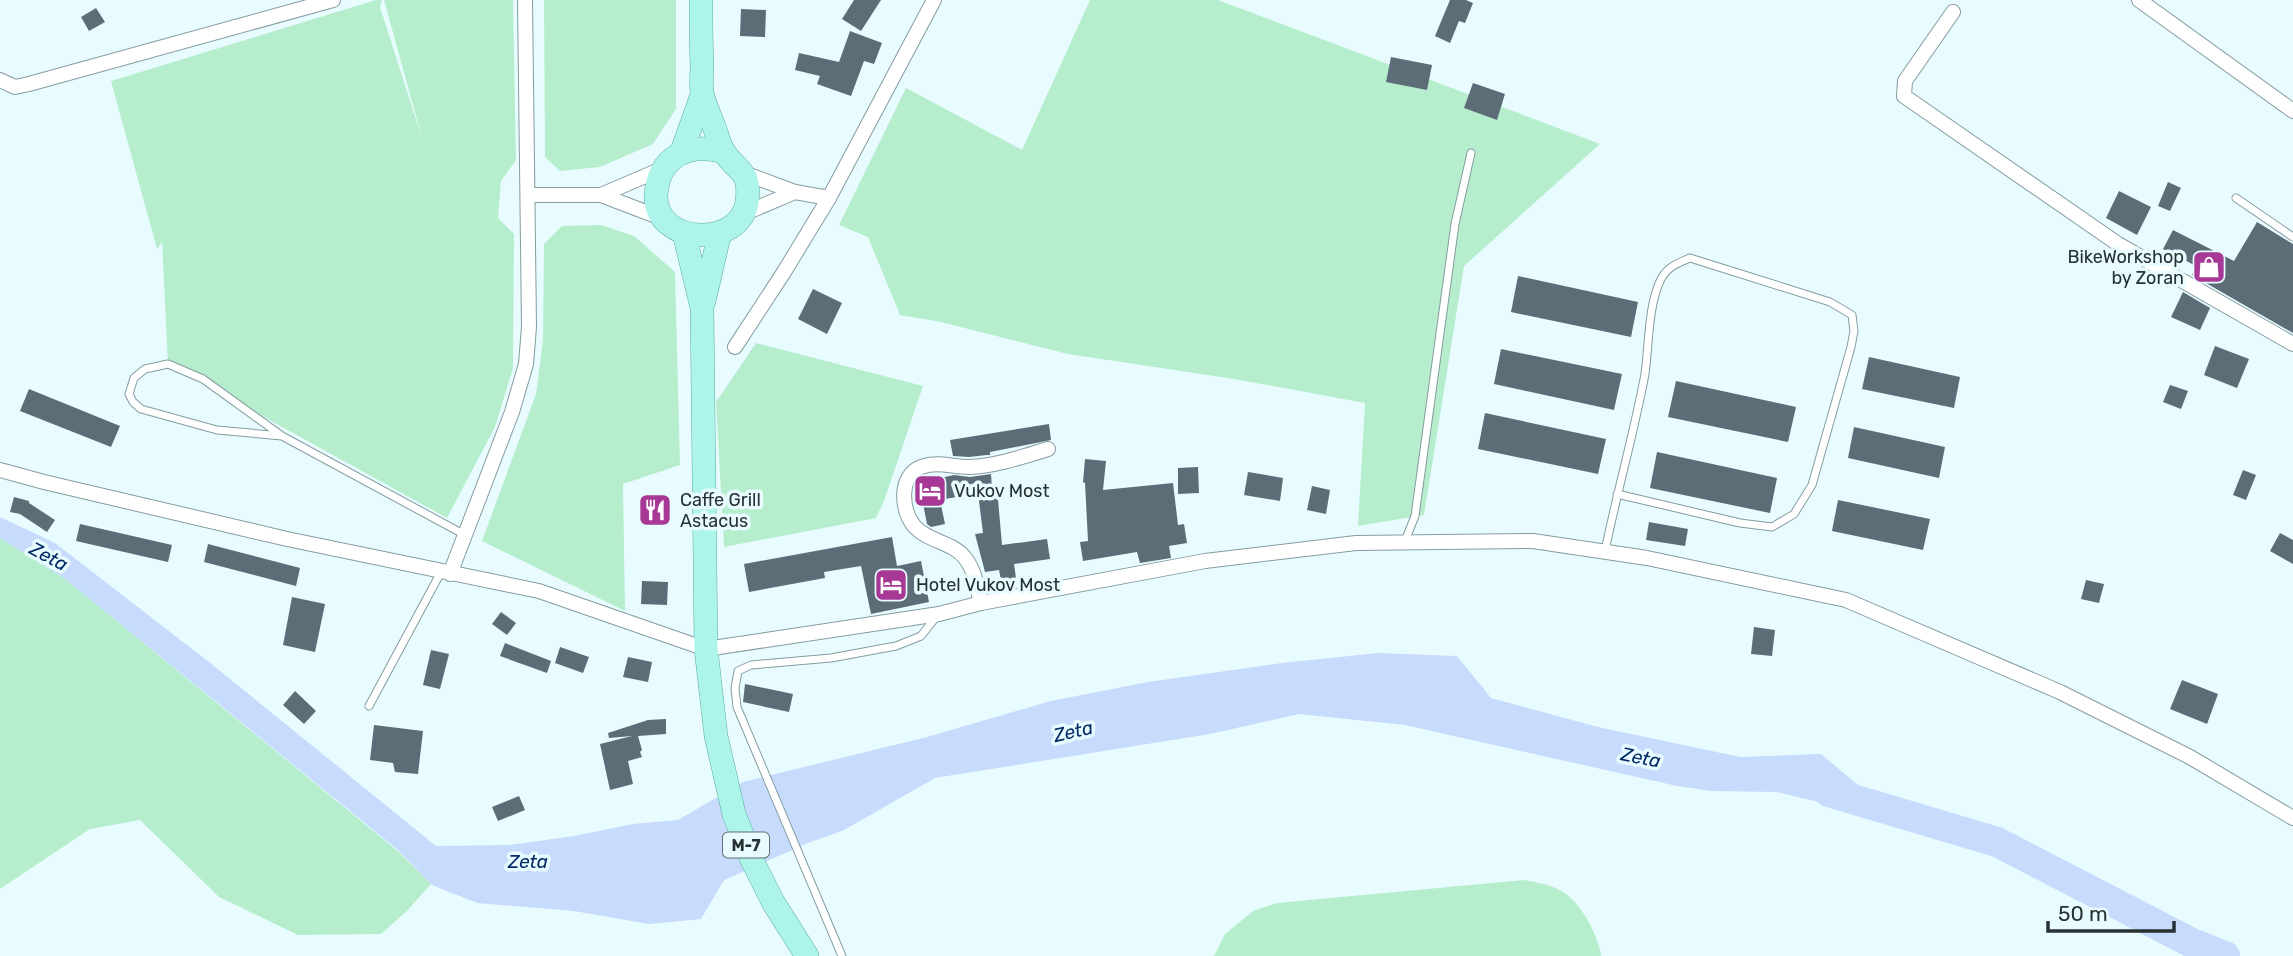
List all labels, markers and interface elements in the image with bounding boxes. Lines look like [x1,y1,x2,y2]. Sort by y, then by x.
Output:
place label: BikeWorkshop by Zoran [2067,246,2184,289]
shop icon: BikeWorkshop by Zoran [2190,248,2228,286]
hotel icon: Vukov Most [911,472,949,510]
place label: Vukov Most [954,480,1050,502]
place label: Caffe Grill Astacus [680,489,761,532]
restaurant icon: Caffe Grill Astacus [636,491,674,529]
water label: Zeta [25,536,72,576]
hotel icon: Hotel Vukov Most [872,566,910,604]
place label: Hotel Vukov Most [916,574,1060,596]
water label: Zeta [1050,716,1095,747]
water label: Zeta [1618,742,1663,773]
road number: M-7 [723,832,769,858]
water label: Zeta [507,850,548,873]
scale bar [2048,890,2174,934]
text: 50 m [2058,901,2108,926]

